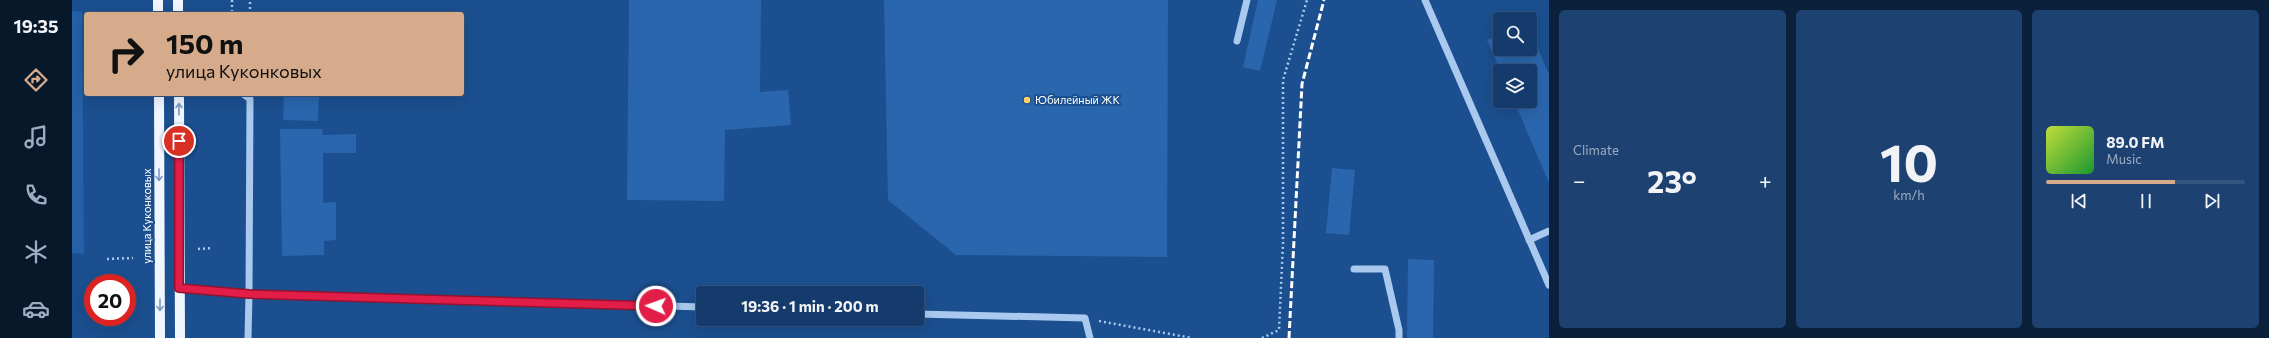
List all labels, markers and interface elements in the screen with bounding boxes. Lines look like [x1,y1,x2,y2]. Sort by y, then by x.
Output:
map controls [1493,12,1537,108]
button: search [1493,12,1537,56]
text: 19:35 [14,15,59,37]
text: 150 m [166,26,243,60]
icon: right [100,28,152,80]
text: улица Куконковых [166,60,322,82]
button: layers [1493,64,1537,108]
icon: directions [22,66,50,94]
place label: Юбилейный ЖК [1035,93,1120,106]
marker: Юбилейный ЖК [1022,95,1032,105]
one-way arrow [175,103,183,116]
icon: music [22,123,50,151]
pin [162,124,196,158]
text: 10 [1880,129,1938,193]
icon: arrive [168,130,190,152]
text: 89.0 FM [2106,133,2164,151]
text: Climate [1573,142,1619,158]
text: Music [2106,151,2142,167]
text: 23° [1647,162,1697,199]
text: − [1573,167,1586,194]
text: + [1759,167,1772,194]
street label: улица Куконковых [140,168,153,264]
one-way arrow [155,168,163,181]
icon: phone [22,181,50,209]
text: km/h [1893,187,1925,203]
icon: previous [2068,190,2090,212]
icon: pause [2135,190,2157,212]
icon: next [2201,190,2223,212]
icon: climate [22,238,50,266]
speed limit sign: 20 [84,274,136,326]
position arrow [635,285,677,327]
icon: car [22,295,50,323]
text: 19:36 · 1 min · 200 m [741,297,879,315]
one-way arrow [156,298,164,311]

